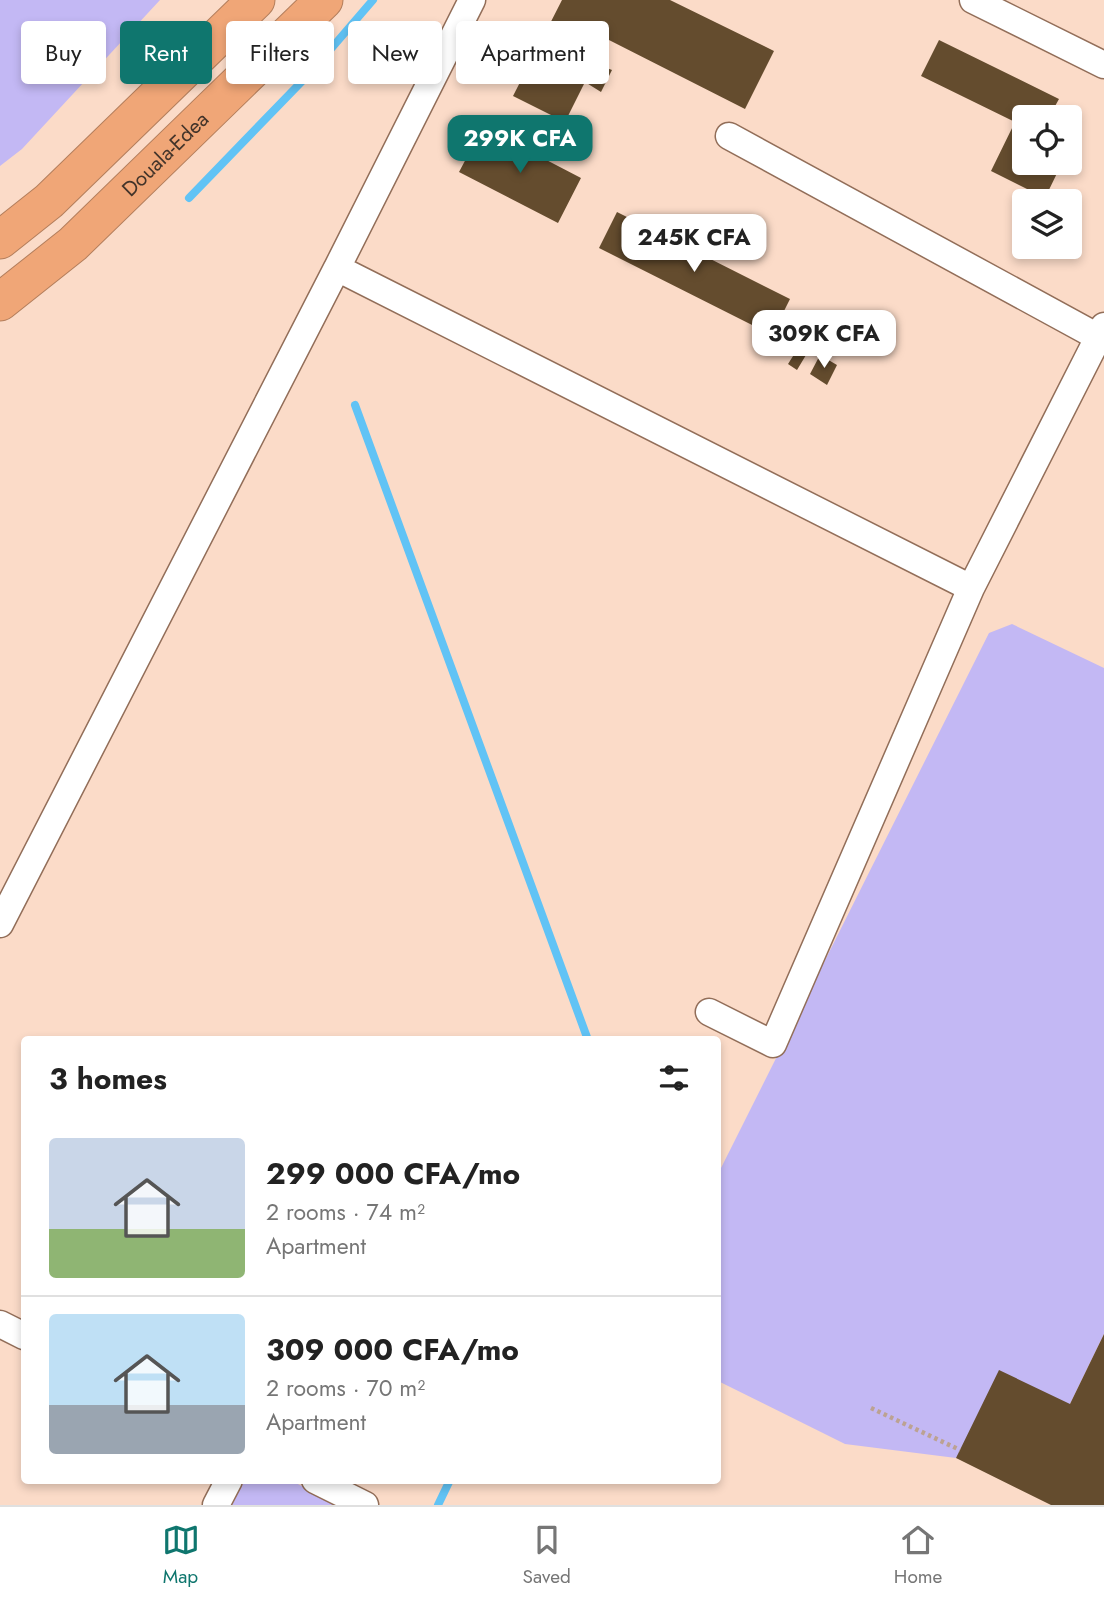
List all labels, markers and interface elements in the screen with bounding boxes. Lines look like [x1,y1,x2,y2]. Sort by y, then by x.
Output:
chip: Buy [21,21,106,84]
chip: Rent [120,21,212,84]
chip: Filters [226,21,334,84]
chip: New [348,21,442,84]
chip: Apartment [456,21,609,84]
street label: Douala-Edea [115,105,215,204]
map controls [1012,105,1082,259]
button: locate [1012,105,1082,175]
pin: 299K CFA [448,116,592,175]
text: 299K CFA [464,121,576,155]
button: layers [1012,189,1082,259]
pin: 245K CFA [622,215,766,274]
text: 245K CFA [637,220,751,254]
pin: 309K CFA [752,310,896,370]
text: 309K CFA [768,316,880,350]
text: 3 homes [49,1057,167,1100]
icon: filters [655,1059,693,1097]
text: 299 000 CFA/mo [266,1152,520,1195]
icon: home [105,1166,189,1250]
text: 2 rooms · 74 m² [266,1195,425,1229]
text: Apartment [266,1229,366,1263]
text: 309 000 CFA/mo [266,1328,519,1371]
icon: home [105,1342,189,1426]
text: 2 rooms · 70 m² [266,1371,425,1405]
text: Apartment [266,1405,366,1439]
tab: Map [162,1521,200,1590]
tab: Saved [523,1521,571,1590]
tab: Home [894,1521,942,1590]

